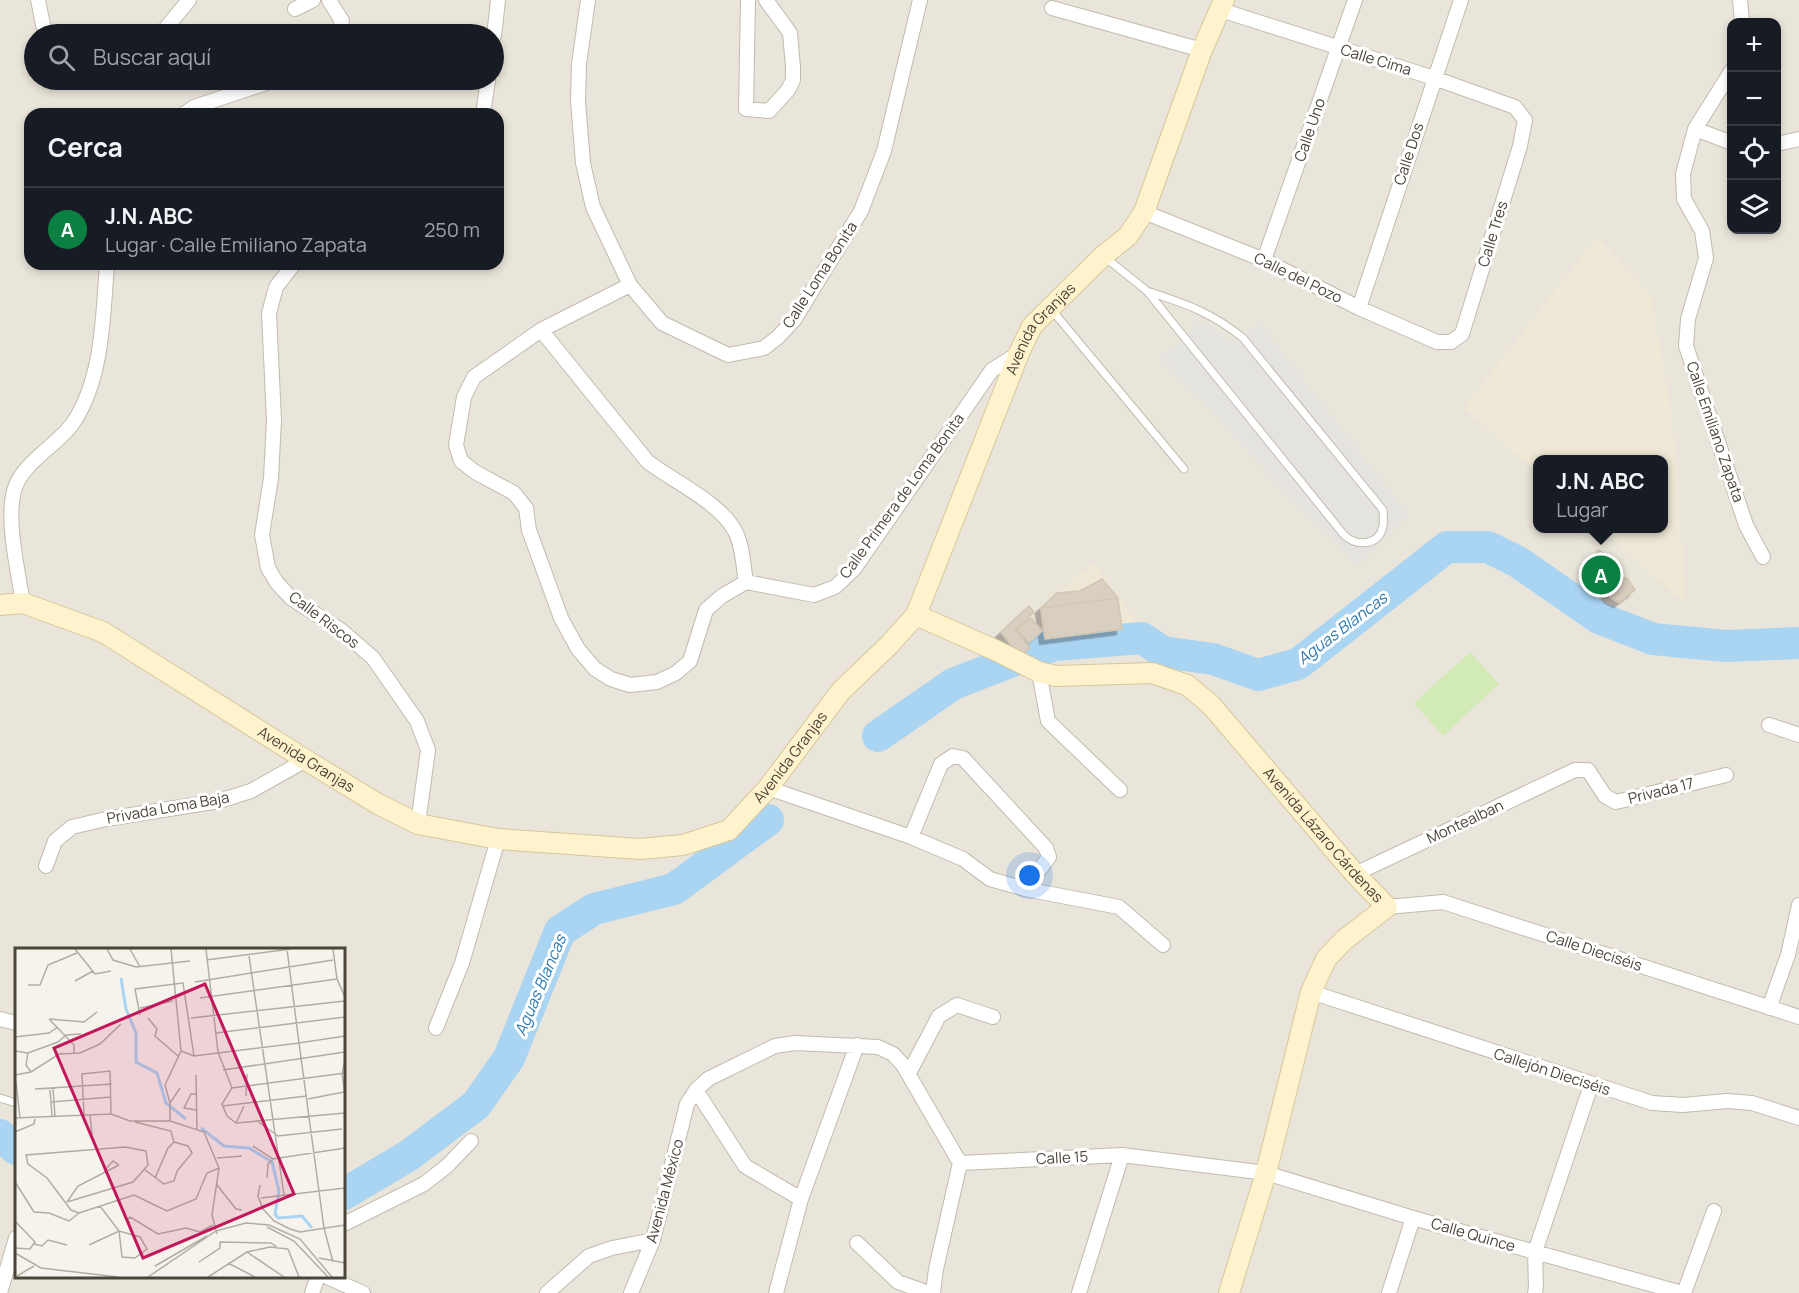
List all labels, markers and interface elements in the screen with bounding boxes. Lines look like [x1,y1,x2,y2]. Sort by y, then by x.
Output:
map controls [1727,18,1781,234]
button: + [1727,18,1781,72]
search box [24,24,504,90]
street label: Calle Cima [1338,39,1414,80]
icon: search [45,41,78,74]
text: Buscar aquí [93,42,211,72]
button: − [1727,72,1781,126]
street label: Calle Uno [1289,95,1330,165]
street label: Calle Dos [1389,120,1429,188]
button: locate [1727,126,1781,180]
text: Cerca [48,129,123,165]
button: layers [1727,180,1781,234]
street label: Calle Tres [1473,198,1513,269]
text: J.N. ABC [105,201,193,231]
text: A [61,216,74,243]
text: 250 m [424,216,480,243]
street label: Calle Loma Bonita [777,217,862,332]
text: Lugar · Calle Emiliano Zapata [105,231,367,258]
street label: Calle del Pozo [1251,247,1346,308]
street label: Avenida Granjas [1000,278,1080,378]
street label: Calle Emiliano Zapata [1681,359,1749,505]
street label: Calle Primera de Loma Bonita [834,409,969,583]
popup [1533,455,1668,533]
text: J.N. ABC [1556,466,1645,496]
text: Lugar [1556,496,1609,523]
pin: A [1582,552,1620,598]
street label: Calle Riscos [285,586,364,653]
water label: Aguas Blancas [1292,586,1393,669]
street label: Avenida Granjas [748,707,832,807]
street label: Avenida Granjas [254,721,359,797]
street label: Avenida Lázaro Cárdenas [1258,763,1388,907]
street label: Privada 17 [1626,772,1696,809]
street label: Privada Loma Baja [105,786,231,829]
street label: Montealban [1423,795,1507,849]
your location [1015,861,1044,890]
street label: Calle Dieciséis [1543,925,1645,976]
water label: Aguas Blancas [509,930,572,1039]
inset map [15,948,345,1278]
street label: Callejón Dieciséis [1491,1043,1613,1100]
street label: Avenida México [641,1136,689,1245]
street label: Calle 15 [1035,1146,1089,1169]
street label: Calle Quince [1429,1212,1518,1257]

